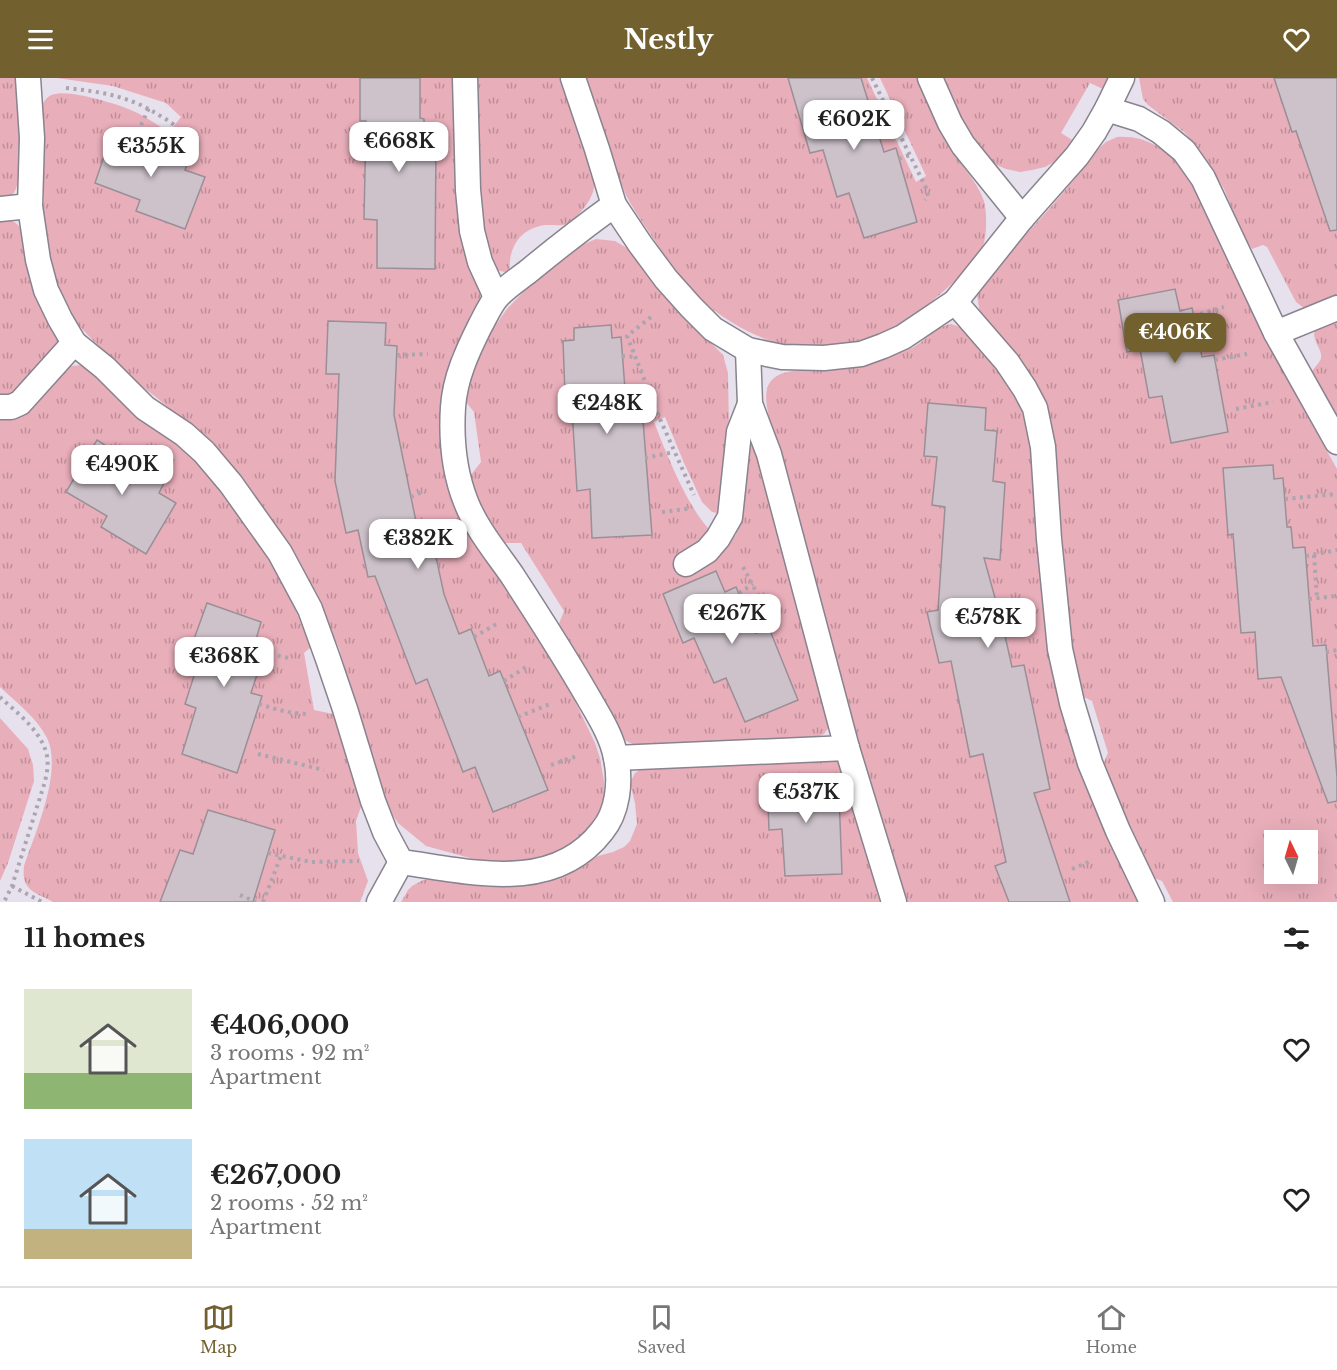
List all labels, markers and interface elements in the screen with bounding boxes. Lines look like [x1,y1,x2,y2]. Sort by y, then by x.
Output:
icon: menu [24,23,57,56]
text: Nestly [623,23,714,56]
icon: heart [1280,23,1313,56]
pin: €602K [812,100,896,151]
text: €602K [817,107,891,131]
pin: €668K [357,122,441,173]
pin: €355K [109,127,193,178]
text: €668K [363,129,435,153]
text: €355K [117,134,185,158]
pin: €406K [1133,313,1217,364]
text: €406K [1138,320,1212,344]
pin: €248K [565,384,649,435]
text: €248K [572,391,642,415]
pin: €490K [80,445,164,496]
text: €490K [85,452,159,476]
pin: €382K [376,519,460,570]
text: €382K [383,526,453,550]
pin: €267K [690,594,774,645]
pin: €578K [946,598,1030,649]
text: €267K [698,601,766,625]
text: €578K [955,605,1021,629]
pin: €368K [182,637,266,688]
text: €368K [189,644,259,668]
pin: €537K [764,773,848,824]
text: €537K [773,780,839,804]
north arrow [1264,830,1318,884]
map controls [1264,830,1318,884]
text: 11 homes [24,922,145,954]
icon: filters [1280,922,1313,955]
text: €406,000 [210,1009,349,1041]
icon: home [72,1013,144,1085]
icon: heart [1280,1033,1313,1066]
text: 3 rooms · 92 m² [210,1041,369,1065]
text: Apartment [210,1065,321,1089]
text: €267,000 [210,1159,341,1191]
icon: home [72,1163,144,1235]
icon: heart [1280,1183,1313,1216]
text: 2 rooms · 52 m² [210,1191,368,1215]
text: Apartment [210,1215,321,1239]
tab: Map [200,1301,237,1357]
tab: Saved [637,1301,686,1357]
tab: Home [1086,1301,1137,1357]

